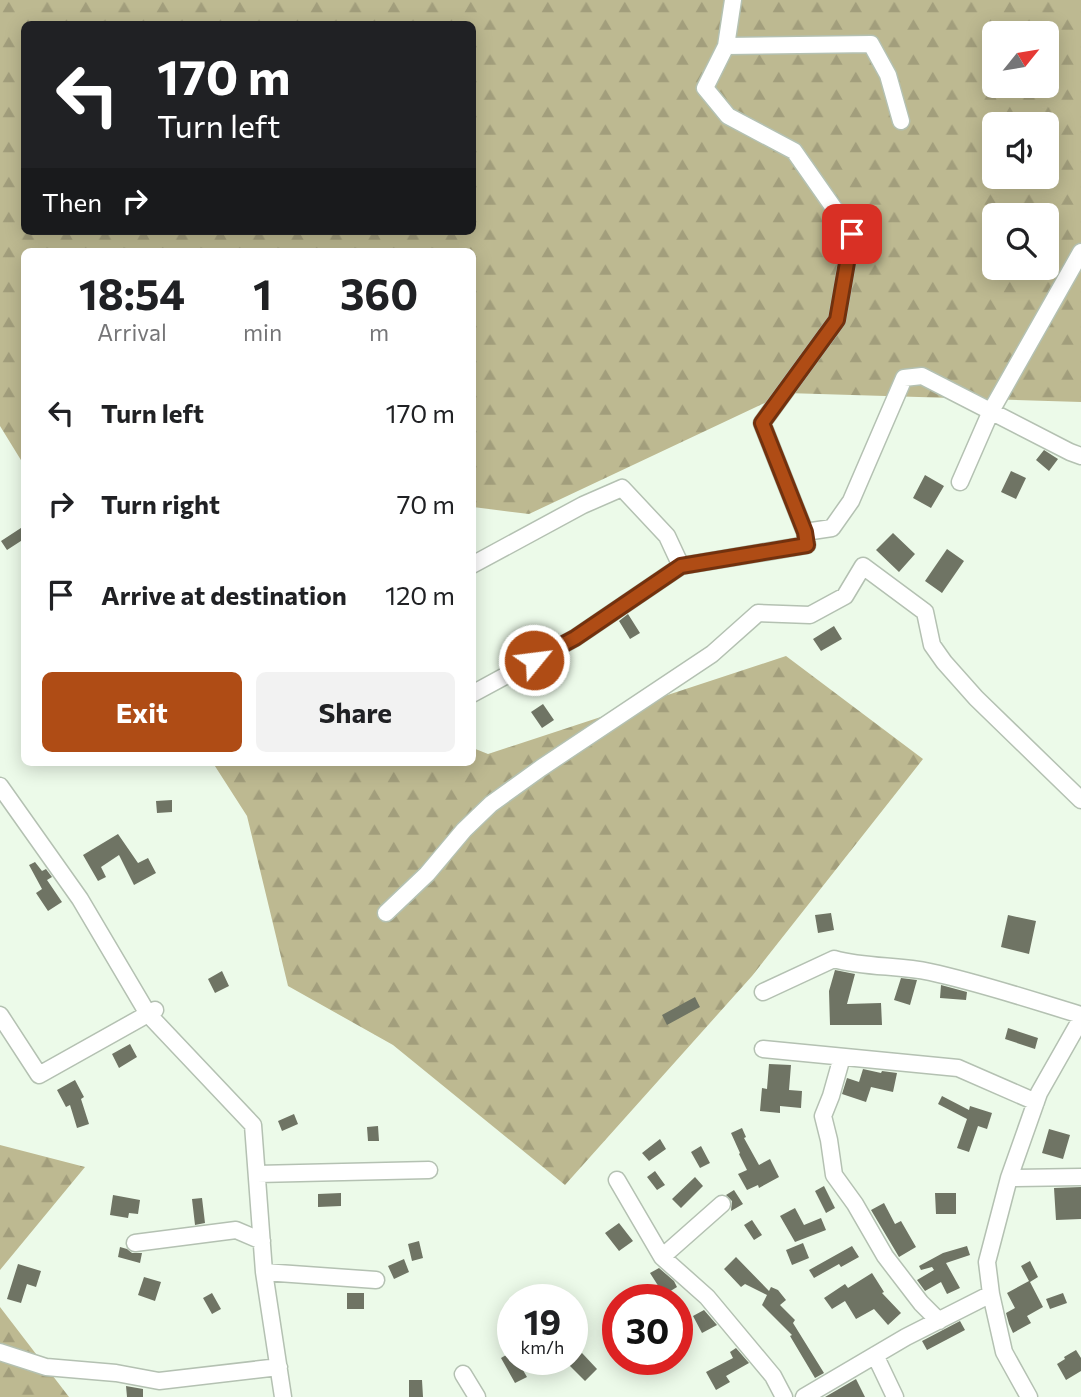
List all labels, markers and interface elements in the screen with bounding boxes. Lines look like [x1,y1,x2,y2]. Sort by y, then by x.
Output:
north arrow [982,21,1059,98]
map controls [982,21,1059,280]
text: 170 m [157,45,290,105]
icon: left [42,49,133,140]
text: Turn left [157,105,281,145]
button: sound [982,112,1059,189]
icon: right [116,182,154,220]
text: Then [42,186,102,217]
button: search [982,203,1059,280]
pin [822,204,882,264]
icon: arrive [833,215,871,253]
text: 18:54 [79,267,185,319]
text: 1 [253,267,272,319]
text: 360 [340,267,418,319]
text: Arrival [97,318,167,346]
text: min [243,318,282,346]
text: m [369,318,389,346]
icon: left [42,394,80,432]
text: Turn left [101,397,204,428]
text: 170 m [386,397,455,428]
icon: right [42,485,80,523]
text: Turn right [101,488,220,519]
text: 70 m [397,488,455,519]
icon: arrive [42,576,80,614]
text: Arrive at destination [101,579,347,610]
text: 120 m [385,579,455,610]
position arrow [497,623,571,697]
button: Exit [42,672,242,752]
button: Share [256,672,455,752]
speed limit sign: 30 [602,1284,693,1375]
text: 19 [524,1299,561,1342]
text: km/h [521,1336,564,1358]

